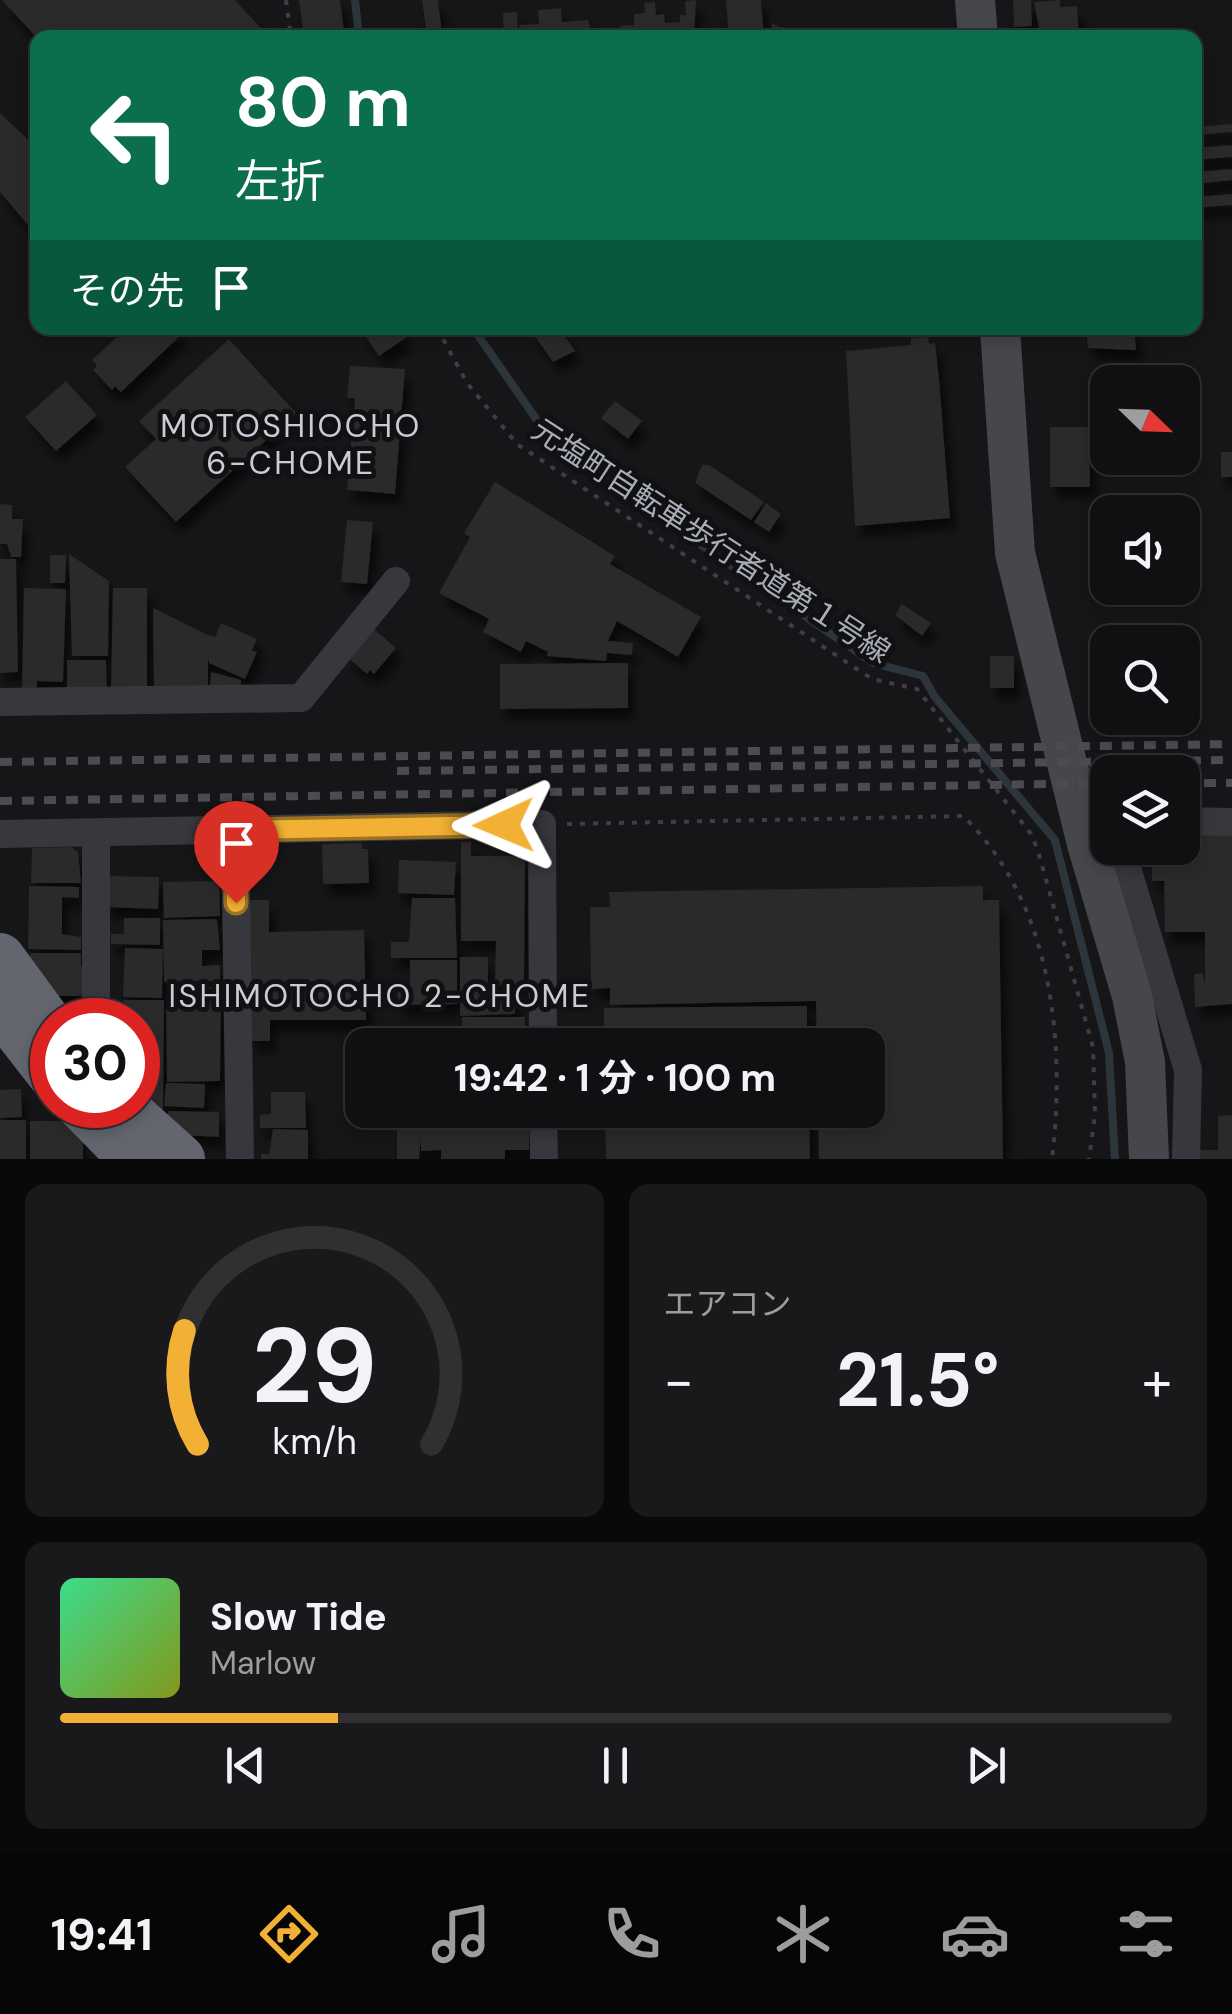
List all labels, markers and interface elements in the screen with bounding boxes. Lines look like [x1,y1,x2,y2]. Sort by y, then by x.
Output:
text: 80 m [235,57,411,148]
icon: left [70,70,200,200]
text: 左折 [235,152,325,211]
icon: arrive [204,260,259,315]
text: その先 [70,266,184,316]
north arrow [1090,365,1200,475]
map controls [1090,365,1200,865]
district label: MOTOSHIOCHO 6-CHOME [160,405,422,484]
street label: 元塩町自転車歩行者道第１号線 [525,410,898,671]
button: sound [1090,495,1200,605]
button: search [1090,625,1200,735]
button: layers [1090,755,1200,865]
position arrow [452,773,556,877]
pin [194,801,279,904]
icon: arrive [209,816,264,871]
district label: ISHIMOTOCHO 2-CHOME [168,975,592,1017]
speed limit sign: 30 [30,998,160,1128]
text: 19:42 · 1 分 · 100 m [454,1053,776,1103]
text: エアコン [664,1283,792,1325]
text: 29 [251,1299,377,1434]
text: 21.5° [836,1332,999,1429]
text: − [664,1345,694,1417]
text: + [1142,1345,1172,1417]
text: km/h [272,1419,356,1465]
text: Slow Tide [210,1592,387,1642]
text: Marlow [210,1642,316,1684]
icon: previous [218,1738,273,1793]
icon: pause [588,1738,643,1793]
icon: next [959,1738,1014,1793]
icon: directions [254,1899,324,1969]
icon: music [426,1899,496,1969]
icon: phone [597,1899,667,1969]
icon: climate [768,1899,838,1969]
icon: car [940,1899,1010,1969]
icon: filters [1111,1899,1181,1969]
text: 19:41 [51,1905,153,1964]

